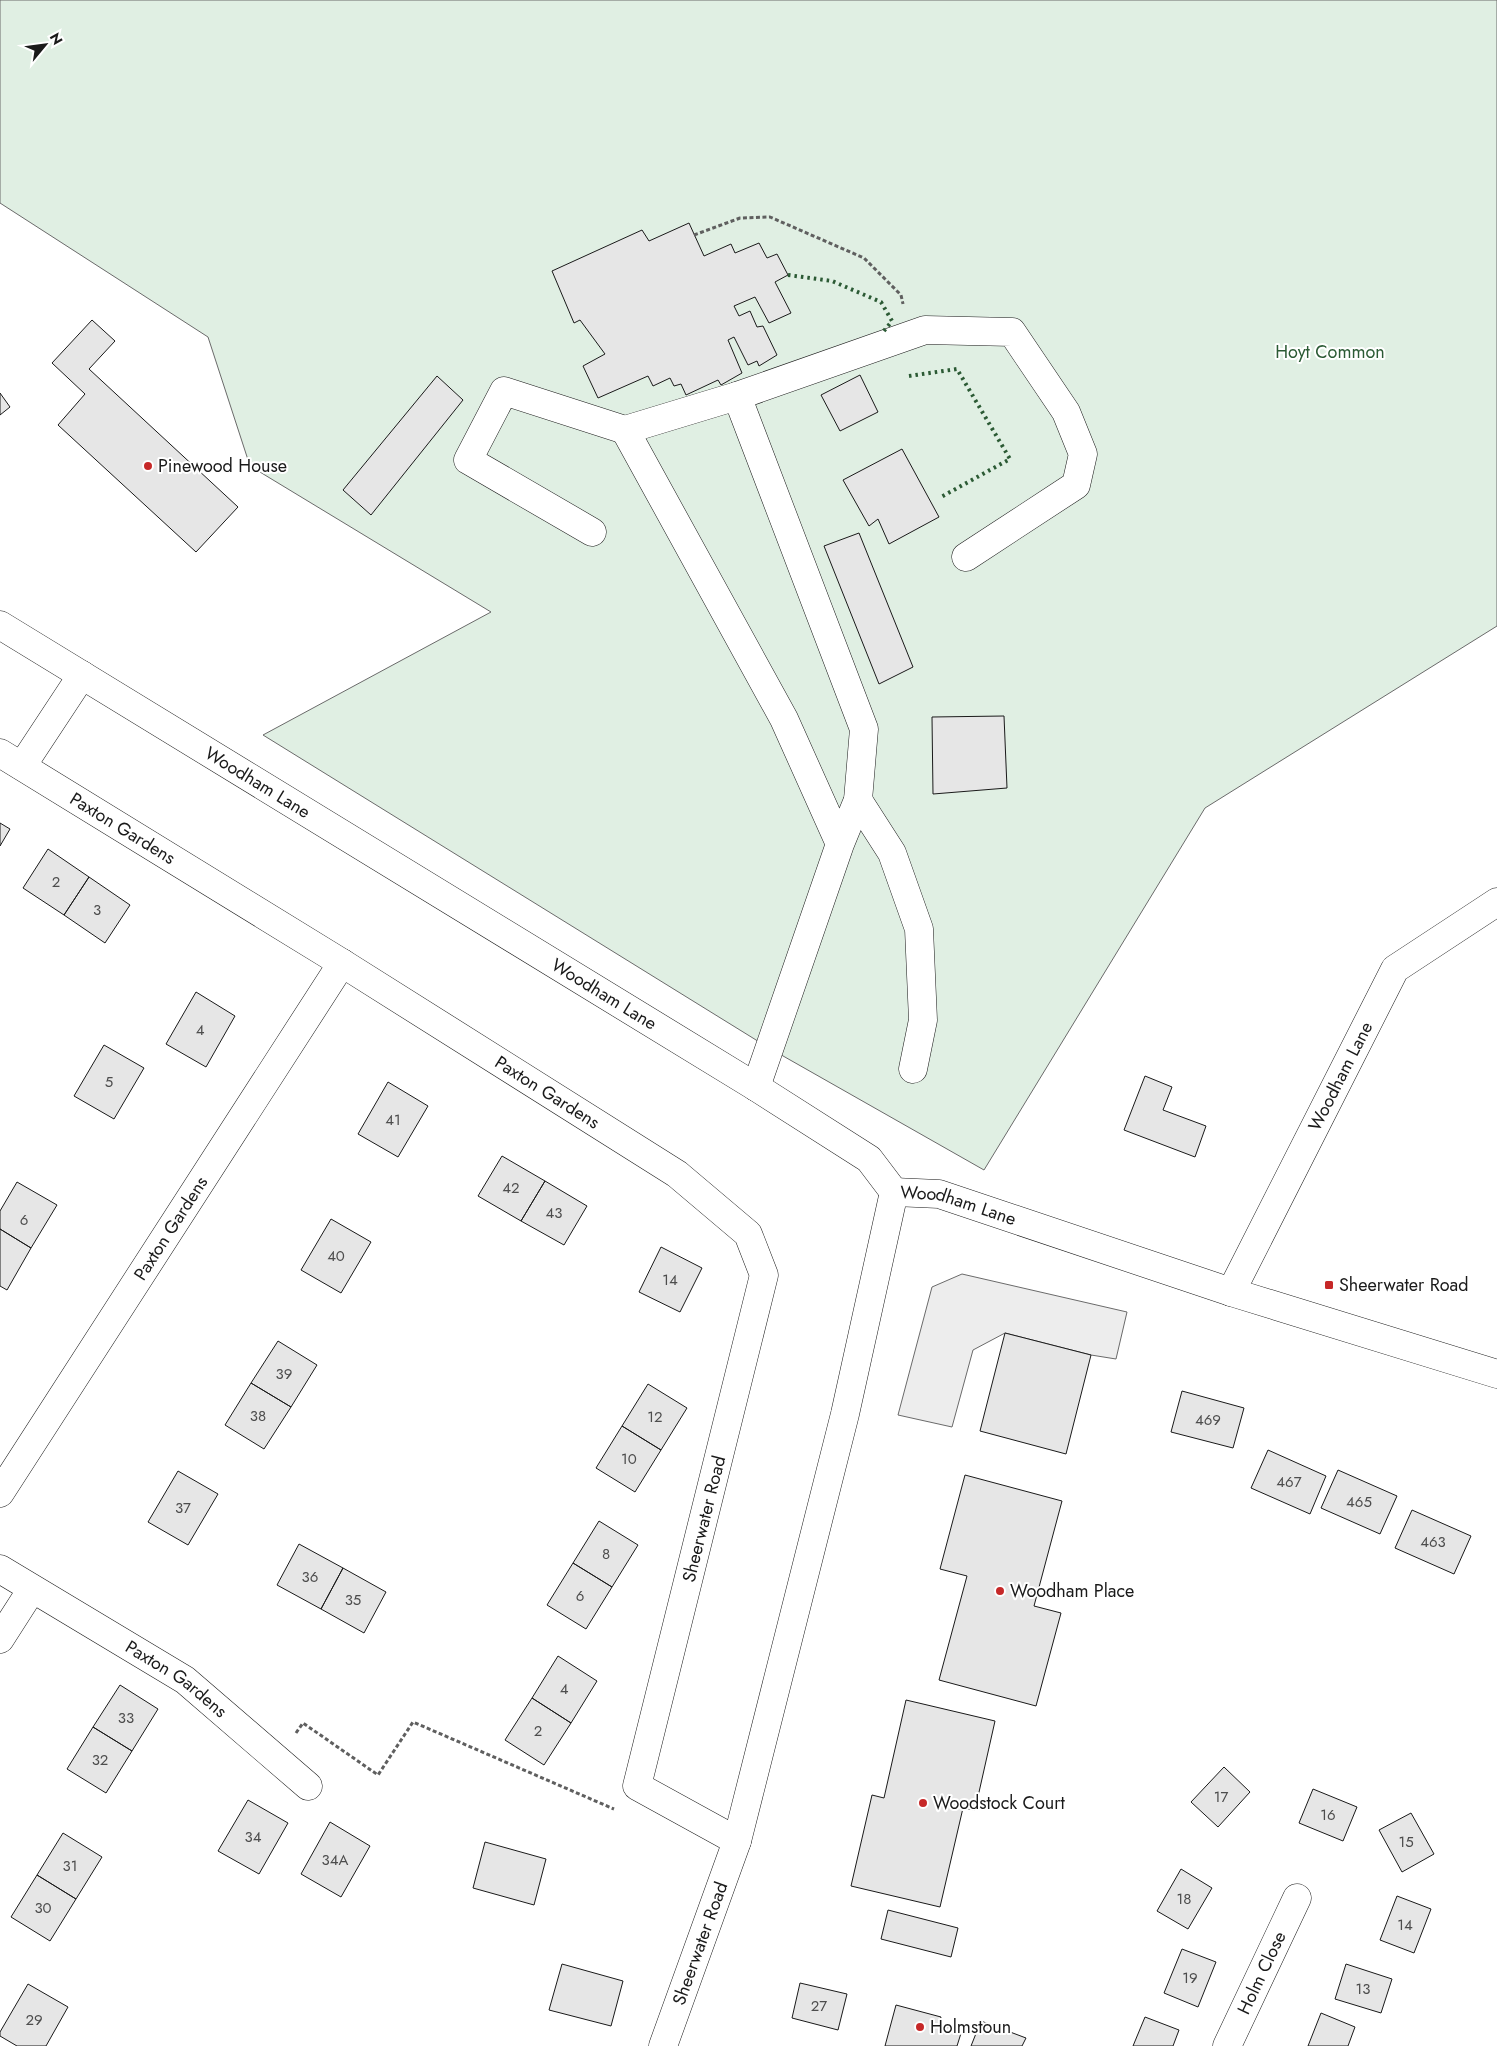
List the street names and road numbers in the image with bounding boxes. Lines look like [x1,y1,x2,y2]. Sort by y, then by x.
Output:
street label: Woodham Lane [200,740,315,825]
street label: Paxton Gardens [65,786,180,871]
street label: Woodham Lane [546,952,662,1036]
street label: Woodham Lane [1302,1017,1379,1135]
street label: Paxton Gardens [490,1049,605,1135]
street label: Paxton Gardens [127,1171,214,1286]
street label: Woodham Lane [900,1179,1020,1232]
street label: Sheerwater Road [676,1453,732,1585]
street label: Paxton Gardens [120,1634,233,1724]
street label: Sheerwater Road [666,1878,734,2009]
street label: Holm Close [1231,1927,1292,2019]

